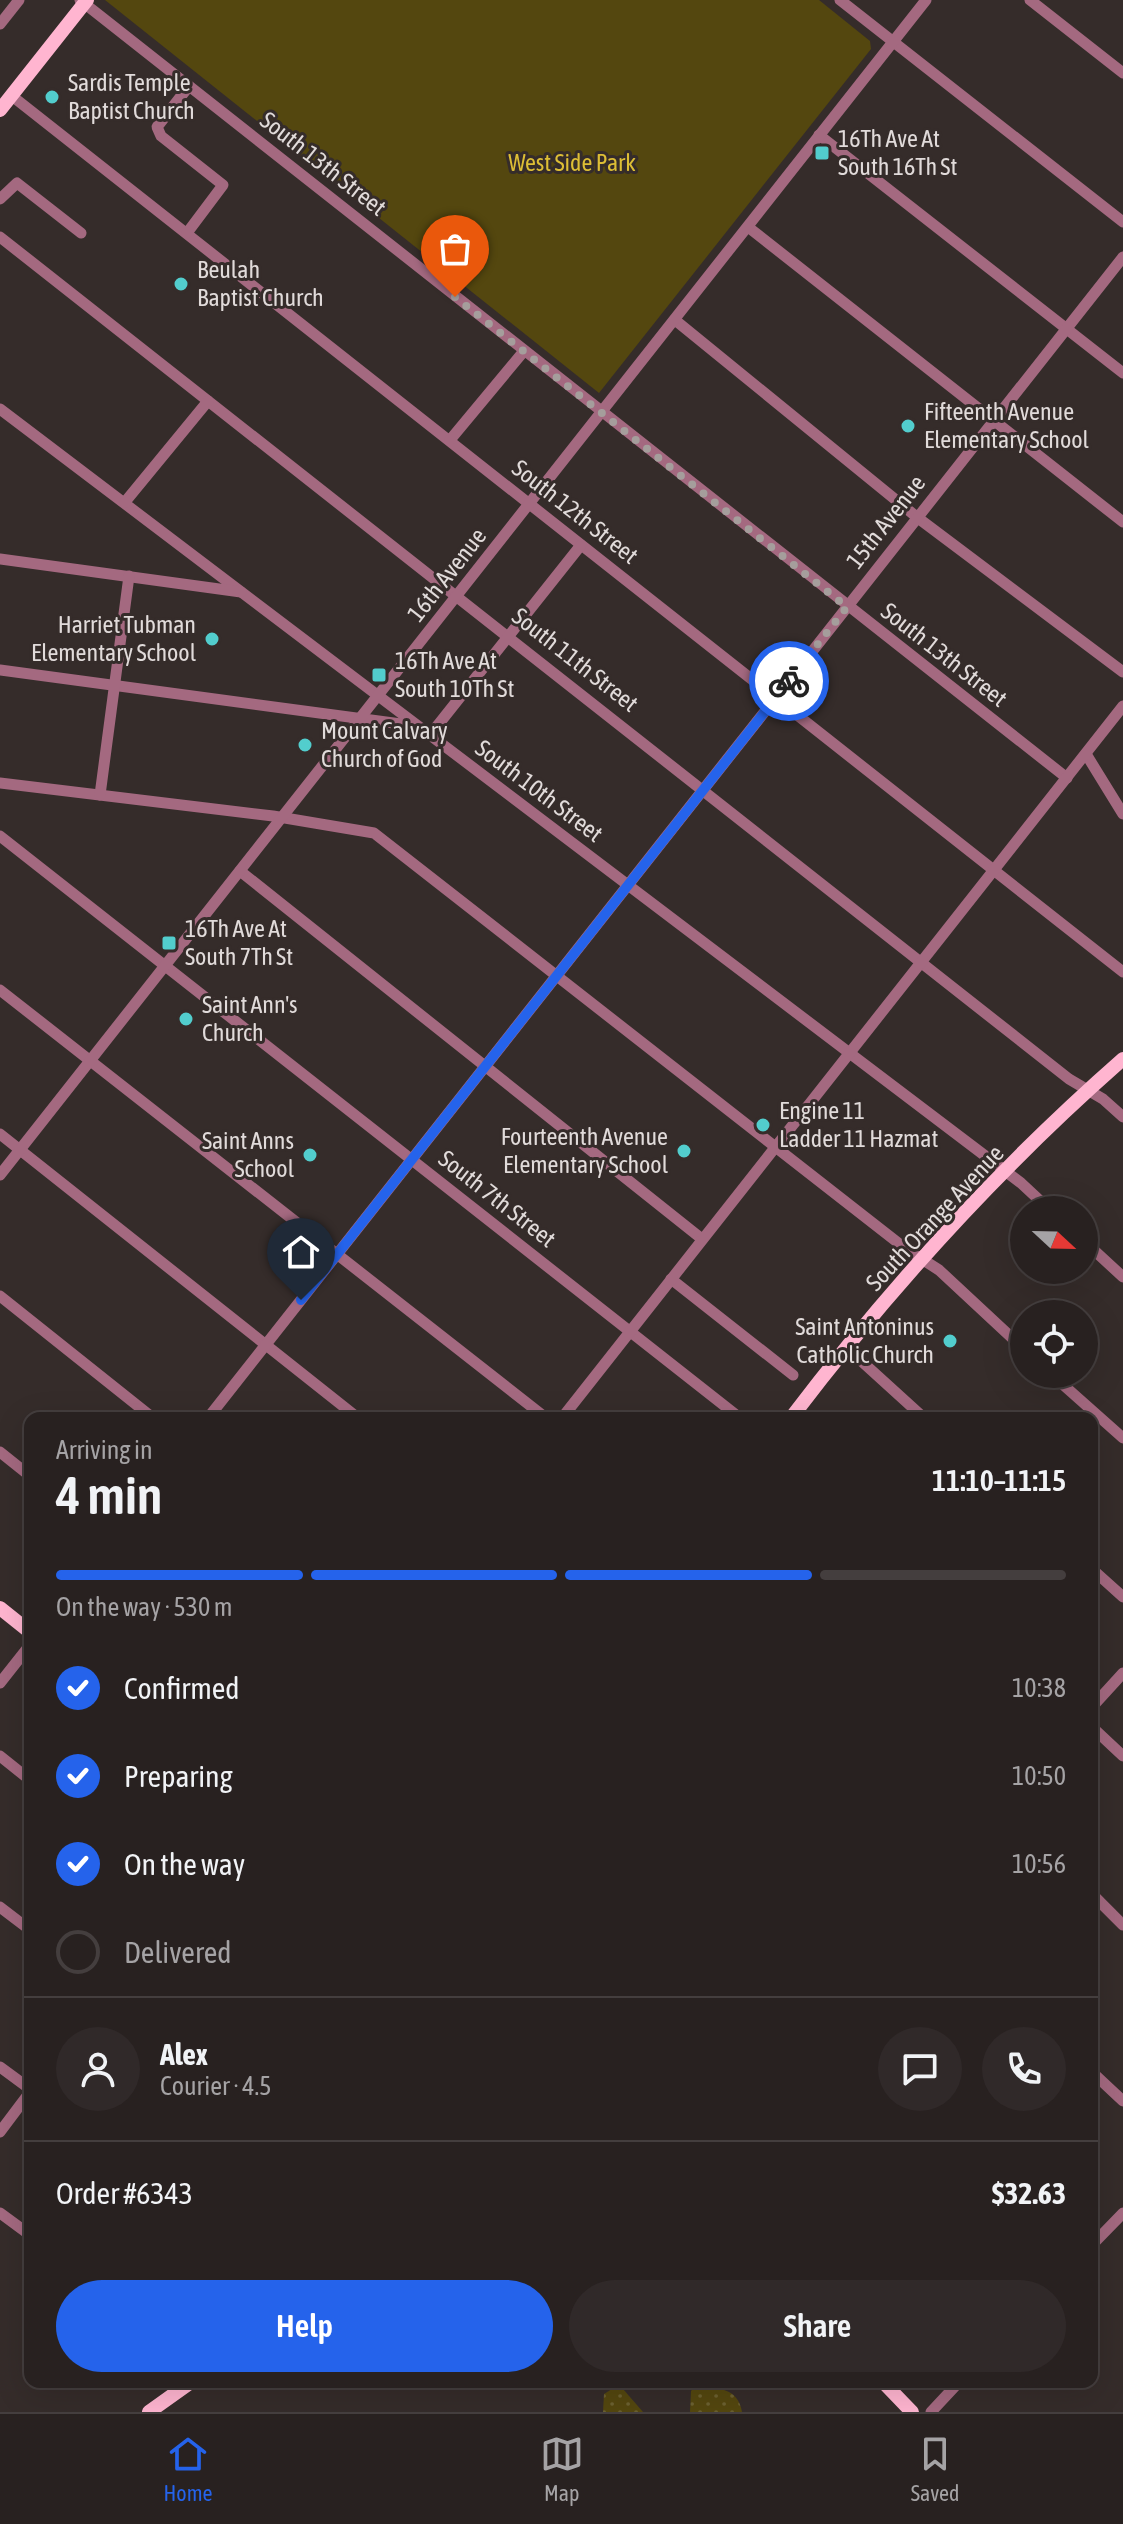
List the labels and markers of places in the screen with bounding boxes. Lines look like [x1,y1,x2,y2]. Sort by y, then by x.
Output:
place label: Sardis Temple Baptist Church [68,69,195,124]
marker: Sardis Temple Baptist Church [43,88,61,106]
place label: 16Th Ave At South 16Th St [838,125,957,180]
marker: 16Th Ave At South 16Th St [813,144,831,162]
pin [421,215,489,297]
place label: Beulah Baptist Church [197,256,324,311]
marker: Beulah Baptist Church [172,275,190,293]
place label: Fifteenth Avenue Elementary School [924,398,1090,453]
marker: Fifteenth Avenue Elementary School [899,417,917,435]
place label: Harriet Tubman Elementary School [31,611,197,666]
marker: Harriet Tubman Elementary School [203,630,221,648]
place label: 16Th Ave At South 10Th St [395,647,514,702]
marker: 16Th Ave At South 10Th St [370,666,388,684]
place label: Mount Calvary Church of God [321,717,448,772]
marker: Mount Calvary Church of God [296,736,314,754]
place label: 16Th Ave At South 7Th St [185,915,293,970]
marker: 16Th Ave At South 7Th St [160,934,178,952]
place label: Saint Ann's Church [202,991,298,1046]
marker: Saint Ann's Church [177,1010,195,1028]
place label: Engine 11 Ladder 11 Hazmat [779,1097,938,1152]
marker: Engine 11 Ladder 11 Hazmat [754,1116,772,1134]
place label: Fourteenth Avenue Elementary School [501,1123,669,1178]
place label: Saint Anns School [202,1127,295,1182]
marker: Fourteenth Avenue Elementary School [675,1142,693,1160]
marker: Saint Anns School [301,1146,319,1164]
pin [267,1218,335,1300]
place label: Saint Antoninus Catholic Church [795,1313,934,1368]
marker: Saint Antoninus Catholic Church [941,1332,959,1350]

